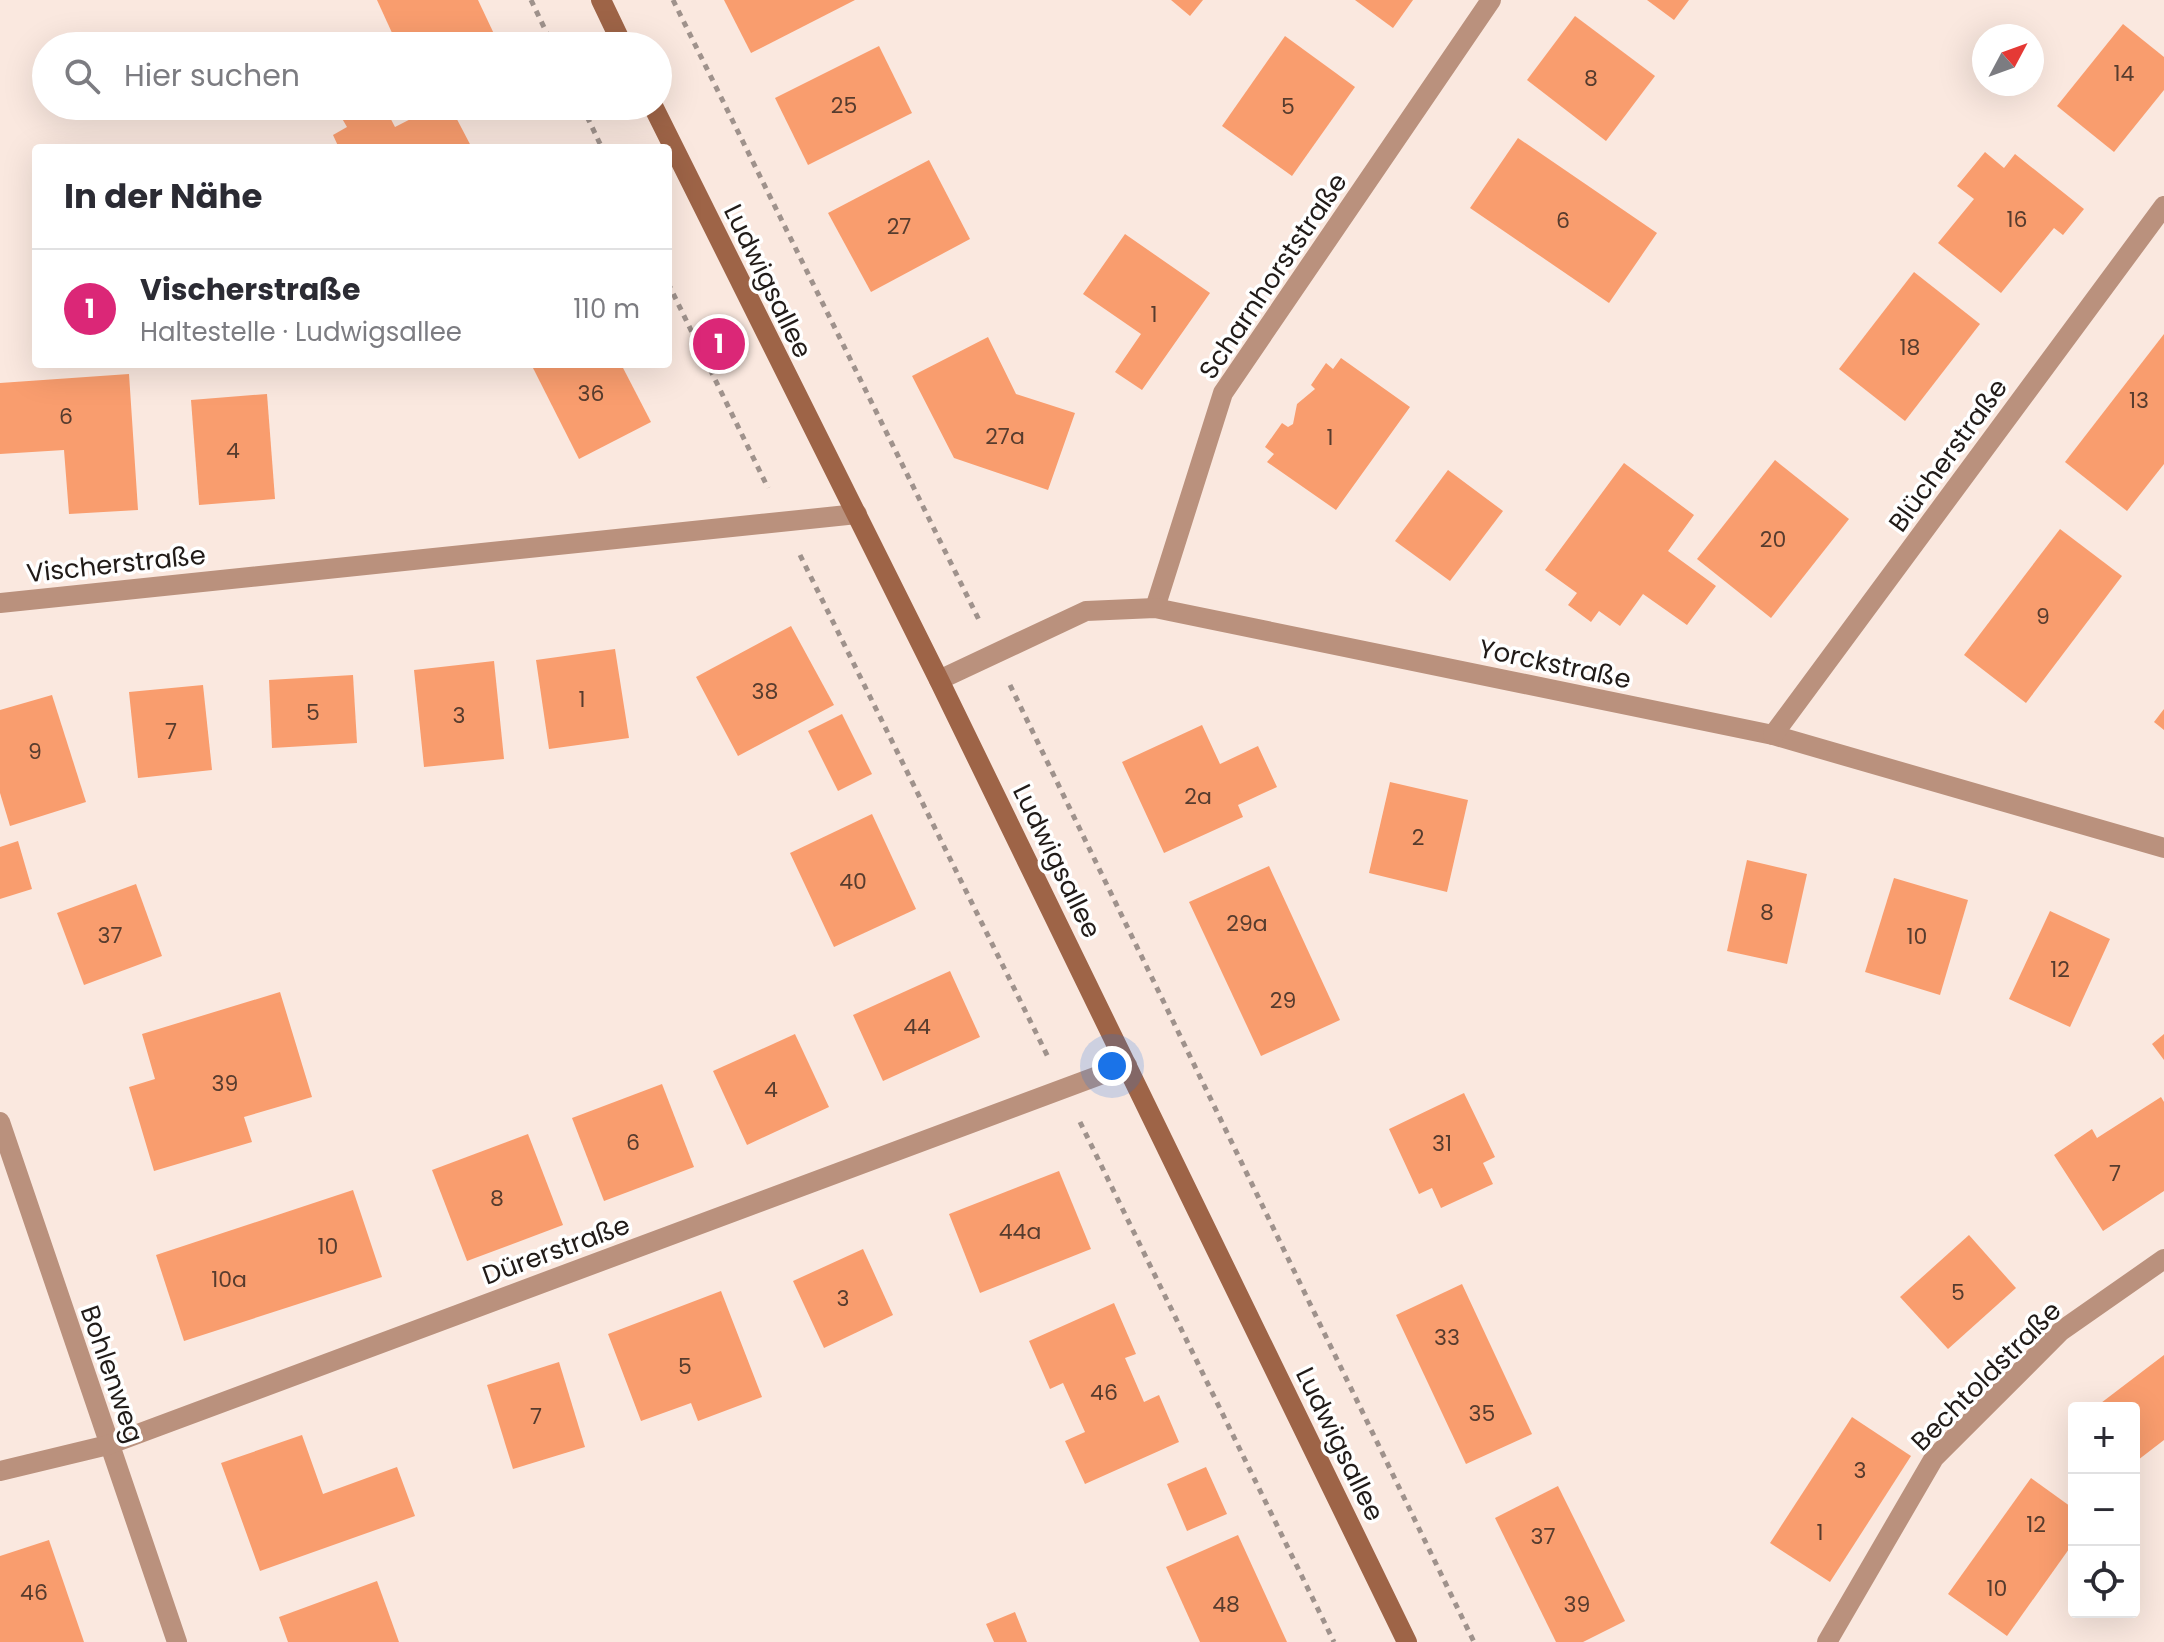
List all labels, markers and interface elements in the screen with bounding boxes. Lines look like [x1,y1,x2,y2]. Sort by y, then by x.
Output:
north arrow [1972,24,2044,96]
search box [32,32,672,120]
icon: search [60,54,104,98]
text: Hier suchen [124,54,300,97]
house number: 14 [2114,58,2135,89]
house number: 8 [1584,63,1598,94]
house number: 25 [831,90,857,121]
house number: 5 [1281,91,1295,122]
street label: Scharnhorststraße [1190,166,1356,386]
text: In der Nähe [64,172,262,220]
street label: Ludwigsallee [715,198,821,364]
house number: 16 [2006,204,2028,235]
house number: 6 [1556,205,1570,236]
house number: 27 [887,211,911,242]
text: Vischerstraße [140,268,361,311]
text: 1 [85,291,95,327]
text: 110 m [573,291,640,327]
house number: 1 [1150,299,1158,330]
text: Haltestelle · Ludwigsallee [140,314,462,350]
pin: 1 [693,314,745,374]
house number: 18 [1900,332,1920,363]
street label: Blücherstraße [1880,371,2016,539]
house number: 36 [578,378,604,409]
house number: 13 [2129,385,2149,416]
house number: 6 [59,401,73,432]
house number: 27a [985,421,1025,452]
house number: 1 [1326,422,1334,453]
house number: 4 [226,435,240,466]
house number: 20 [1760,524,1786,555]
street label: Vischerstraße [25,537,207,591]
house number: 9 [2036,601,2050,632]
street label: Yorckstraße [1476,630,1634,698]
house number: 38 [752,676,778,707]
house number: 1 [578,684,586,715]
house number: 5 [306,697,320,728]
house number: 3 [453,700,465,731]
house number: 7 [165,716,177,747]
house number: 9 [28,736,42,767]
street label: Ludwigsallee [1004,778,1110,944]
house number: 2a [1184,781,1212,812]
house number: 2 [1412,822,1424,853]
house number: 40 [839,866,867,897]
house number: 8 [1760,897,1774,928]
house number: 29a [1226,908,1268,939]
house number: 37 [98,920,122,951]
house number: 10 [1907,921,1927,952]
house number: 12 [2050,954,2070,985]
house number: 29 [1270,985,1296,1016]
house number: 44 [903,1011,931,1042]
your location [1092,1046,1132,1086]
house number: 39 [212,1068,238,1099]
house number: 4 [764,1074,778,1105]
house number: 6 [626,1127,640,1158]
house number: 31 [1432,1128,1452,1159]
house number: 7 [2109,1158,2121,1189]
house number: 8 [490,1183,504,1214]
street label: Dürerstraße [477,1207,635,1293]
house number: 44a [999,1216,1041,1247]
house number: 10 [318,1231,338,1262]
house number: 10a [211,1264,247,1295]
house number: 5 [1951,1277,1965,1308]
house number: 3 [837,1283,849,1314]
street label: Bechtoldstraße [1903,1293,2069,1459]
street label: Bohlenweg [72,1300,152,1448]
house number: 33 [1434,1322,1460,1353]
house number: 5 [678,1351,692,1382]
street label: Ludwigsallee [1287,1361,1393,1527]
house number: 46 [1090,1377,1118,1408]
house number: 35 [1469,1398,1495,1429]
house number: 7 [530,1401,542,1432]
map controls [2068,1402,2140,1618]
button: + [2068,1402,2140,1474]
house number: 3 [1854,1455,1866,1486]
button: − [2068,1474,2140,1546]
house number: 12 [2026,1509,2046,1540]
house number: 1 [1816,1517,1824,1548]
house number: 37 [1531,1521,1555,1552]
button: locate [2068,1546,2140,1618]
house number: 10 [1987,1573,2007,1604]
house number: 46 [20,1577,48,1608]
house number: 48 [1212,1589,1240,1620]
house number: 39 [1564,1589,1590,1620]

